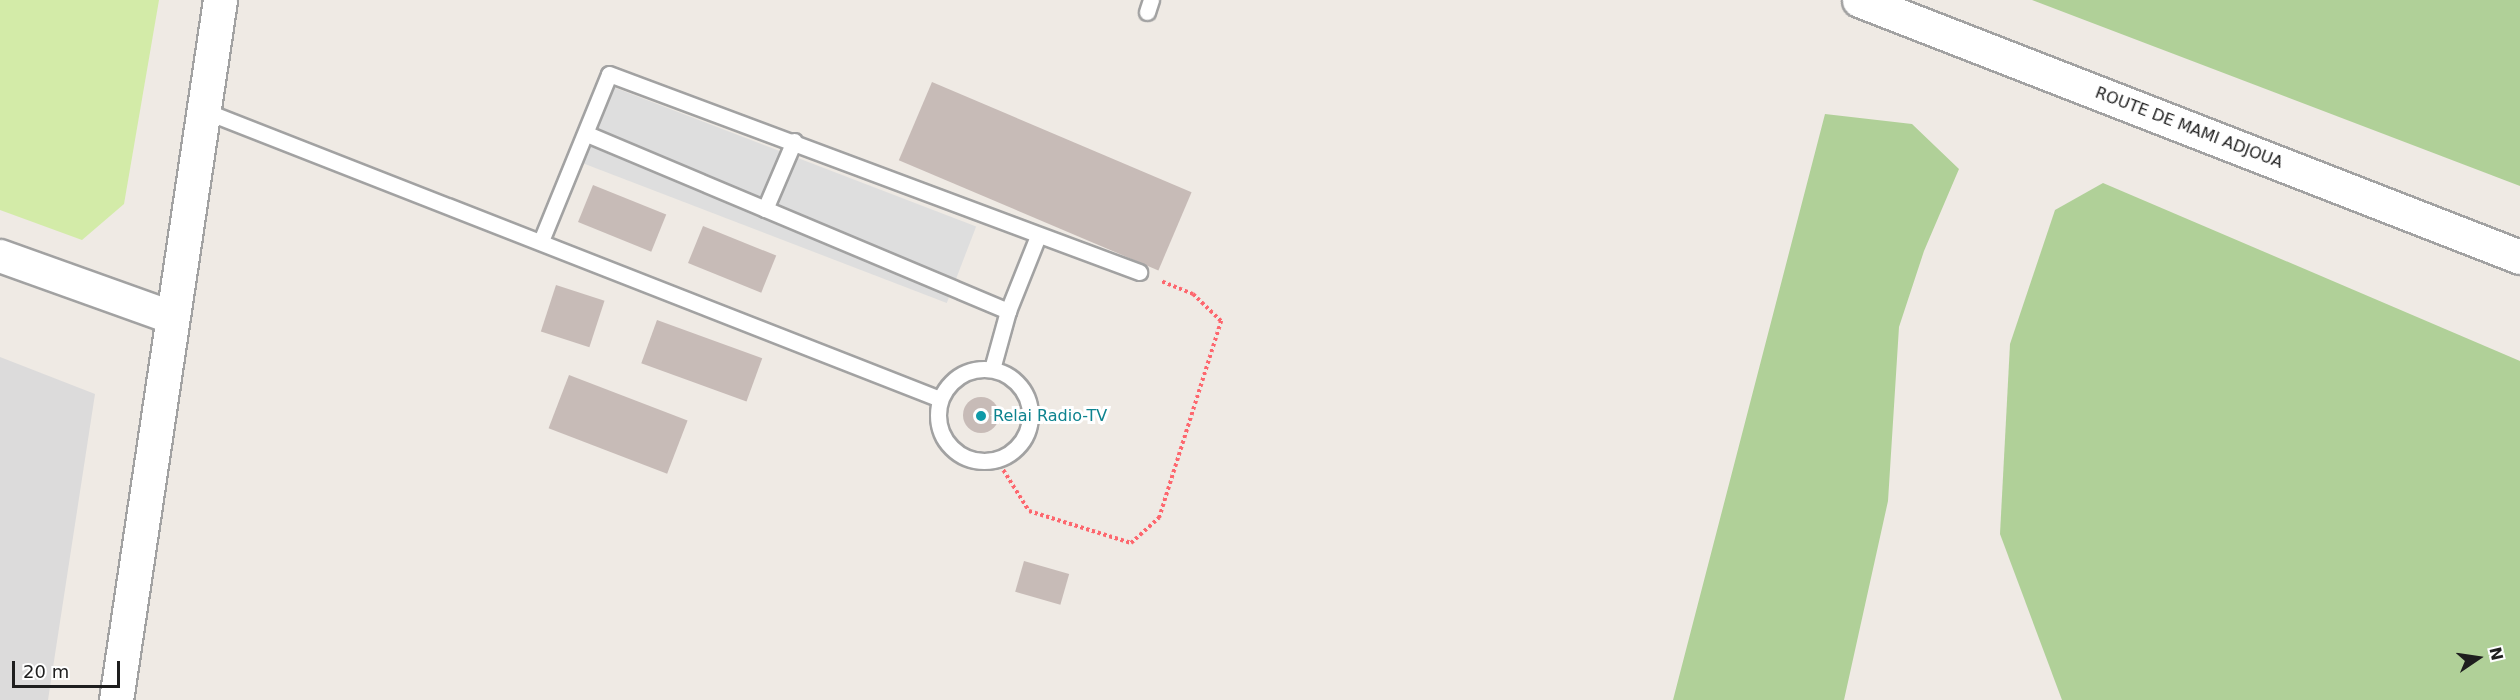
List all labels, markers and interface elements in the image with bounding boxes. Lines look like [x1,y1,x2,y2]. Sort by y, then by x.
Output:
street label: ROUTE DE MAMI ADJOUA [2092,83,2286,173]
place label: Relai Radio-TV [993,406,1107,426]
marker: Relai Radio-TV [974,409,988,423]
north arrow [2448,628,2508,688]
text: N [2485,645,2507,662]
scale bar [15,649,123,687]
text: 20 m [23,661,69,682]

